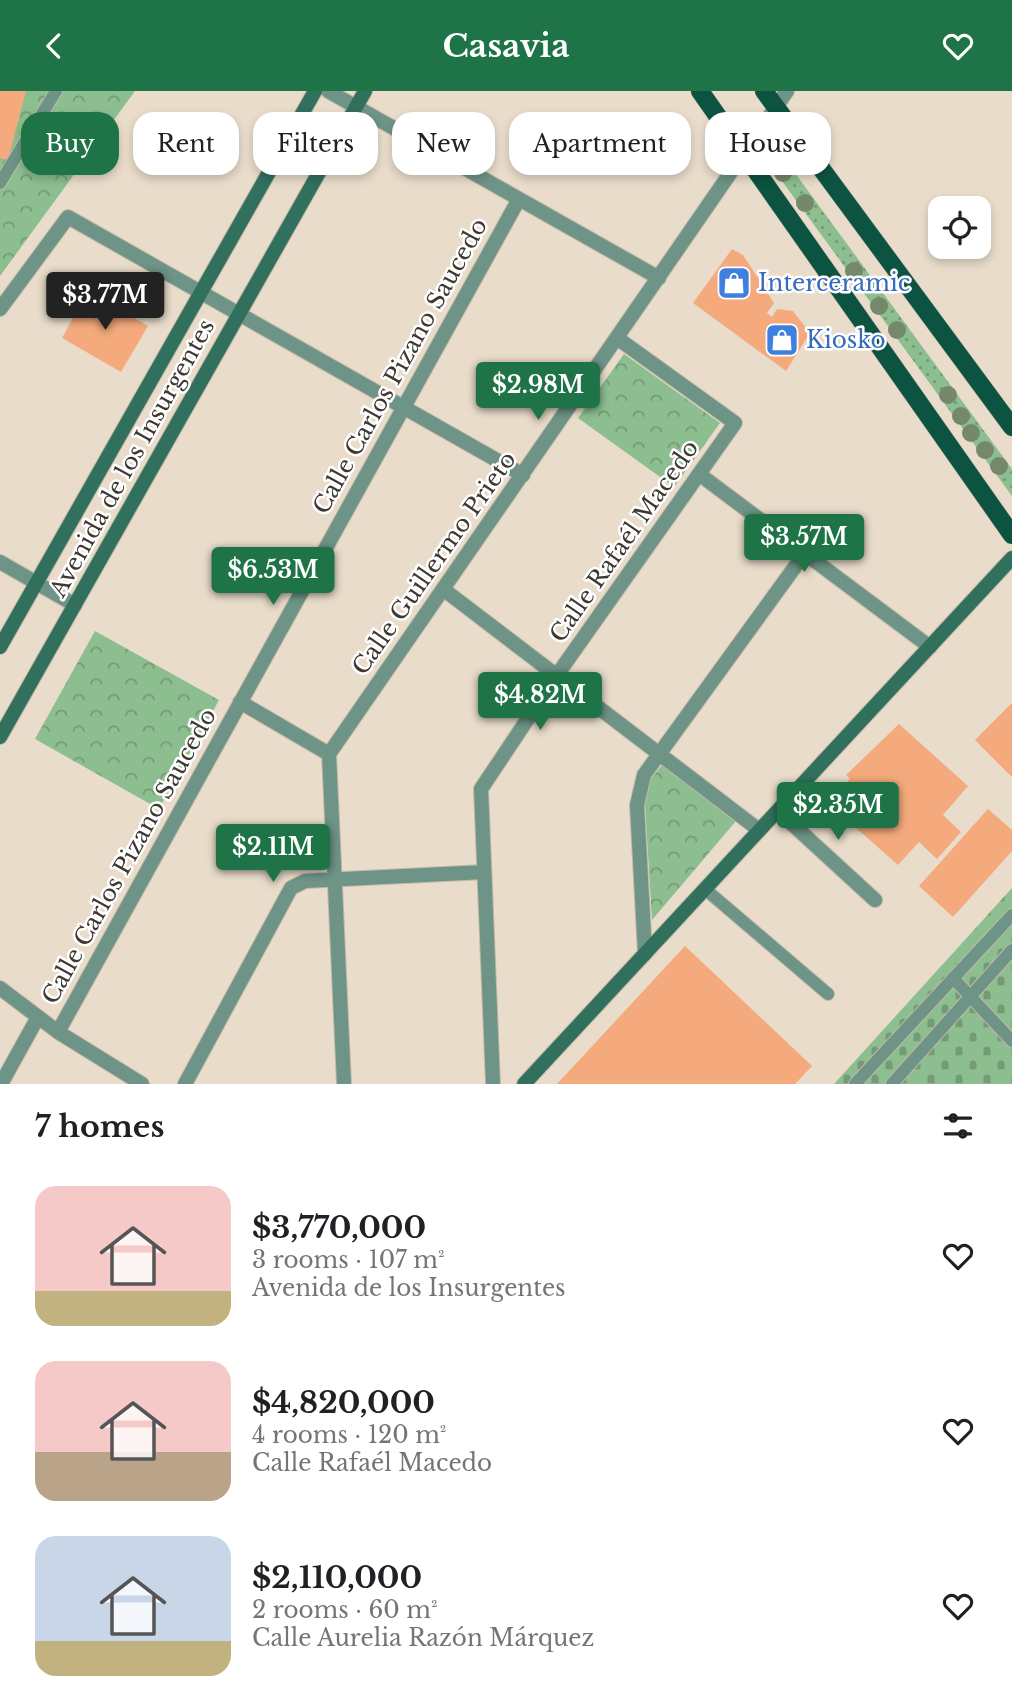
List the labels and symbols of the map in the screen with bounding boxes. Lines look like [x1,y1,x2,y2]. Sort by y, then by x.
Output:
street label: Calle Carlos Pizano Saucedo [307,213,493,519]
shop icon: Interceramic [715,264,753,302]
place label: Interceramic [758,269,910,297]
pin: $3.77M [48,273,162,332]
street label: Avenida de los Insurgentes [43,314,220,603]
shop icon: Kiosko [763,321,801,359]
place label: Kiosko [806,326,886,354]
pin: $2.98M [481,363,595,422]
street label: Calle Rafaél Macedo [544,435,704,647]
street label: Calle Guillermo Prieto [346,446,522,680]
pin: $3.57M [747,515,861,574]
pin: $6.53M [216,547,330,607]
pin: $4.82M [483,673,597,732]
street label: Calle Carlos Pizano Saucedo [36,703,222,1009]
pin: $2.35M [781,783,895,842]
pin: $2.11M [216,825,330,884]

